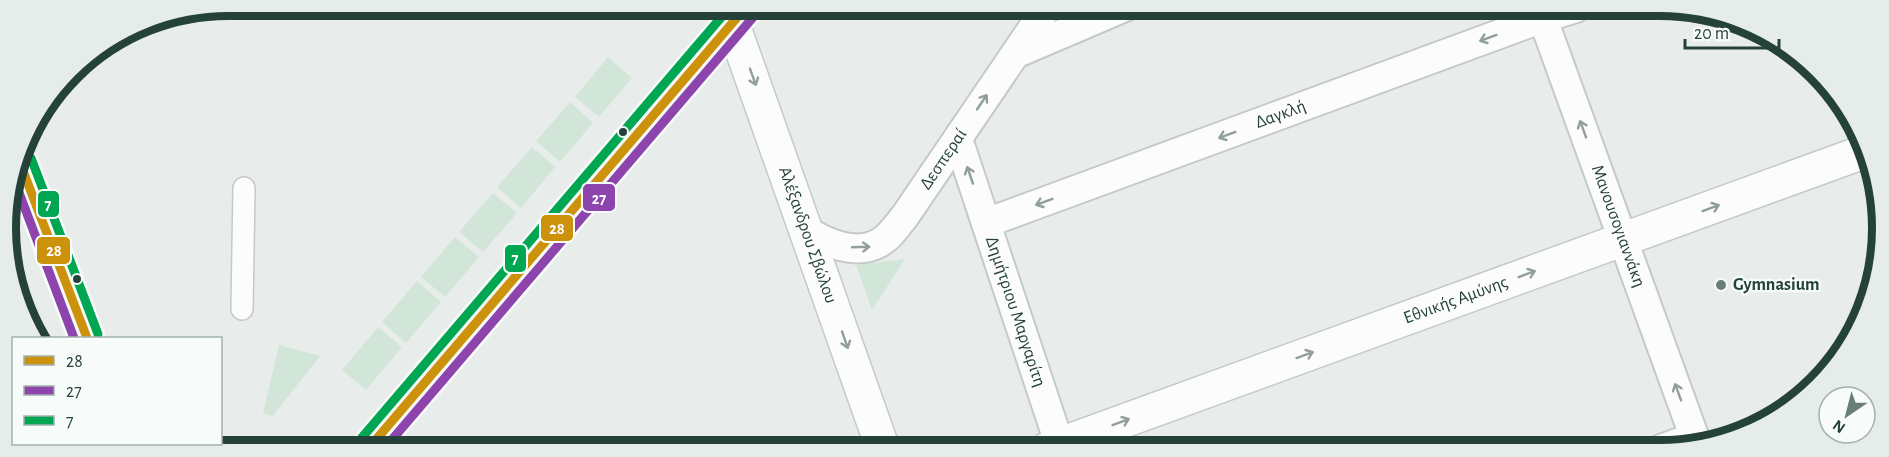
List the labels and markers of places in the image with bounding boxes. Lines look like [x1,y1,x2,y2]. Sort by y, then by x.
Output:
unlabelled marker [617,126,629,138]
unlabelled marker [71,273,83,285]
place label: Gymnasium [1733,276,1819,294]
marker: Gymnasium [1714,278,1728,292]

